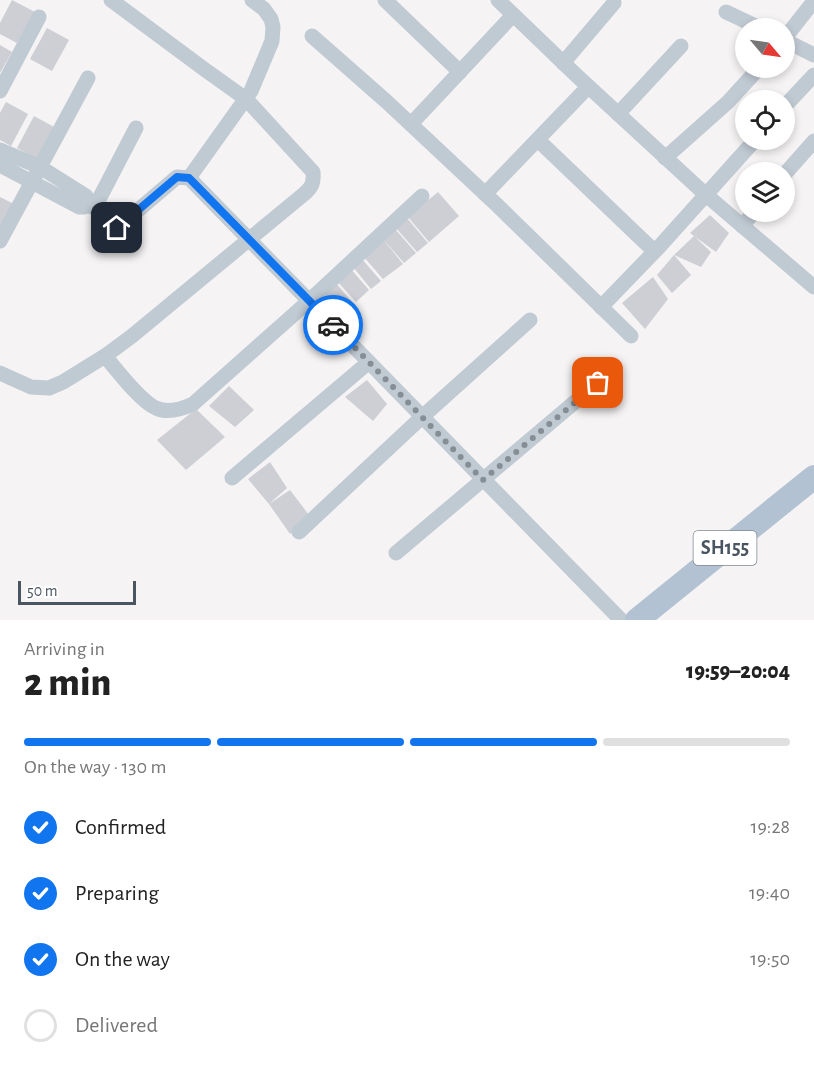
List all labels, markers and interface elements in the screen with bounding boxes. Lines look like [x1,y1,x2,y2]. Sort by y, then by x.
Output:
north arrow [735,18,795,78]
map controls [735,18,795,222]
button: locate [735,90,795,150]
button: layers [735,162,795,222]
pin [91,202,142,253]
icon: home [100,211,133,244]
courier [303,295,363,355]
icon: car [317,309,350,342]
pin [572,357,623,408]
icon: bag [581,366,614,399]
road number: SH155 [694,531,756,565]
scale bar [18,578,136,606]
text: 50 m [27,583,58,599]
text: Arriving in [24,639,105,659]
text: 19:59–20:04 [686,660,790,682]
text: 2 min [24,664,111,703]
text: On the way · 130 m [24,757,166,777]
icon: check [24,811,57,844]
text: Confirmed [75,816,166,838]
text: 19:28 [751,817,790,837]
icon: check [24,877,57,910]
text: Preparing [75,882,159,904]
text: 19:40 [749,883,790,903]
icon: check [24,943,57,976]
text: On the way [75,948,170,970]
text: 19:50 [750,949,790,969]
text: Delivered [75,1014,158,1036]

